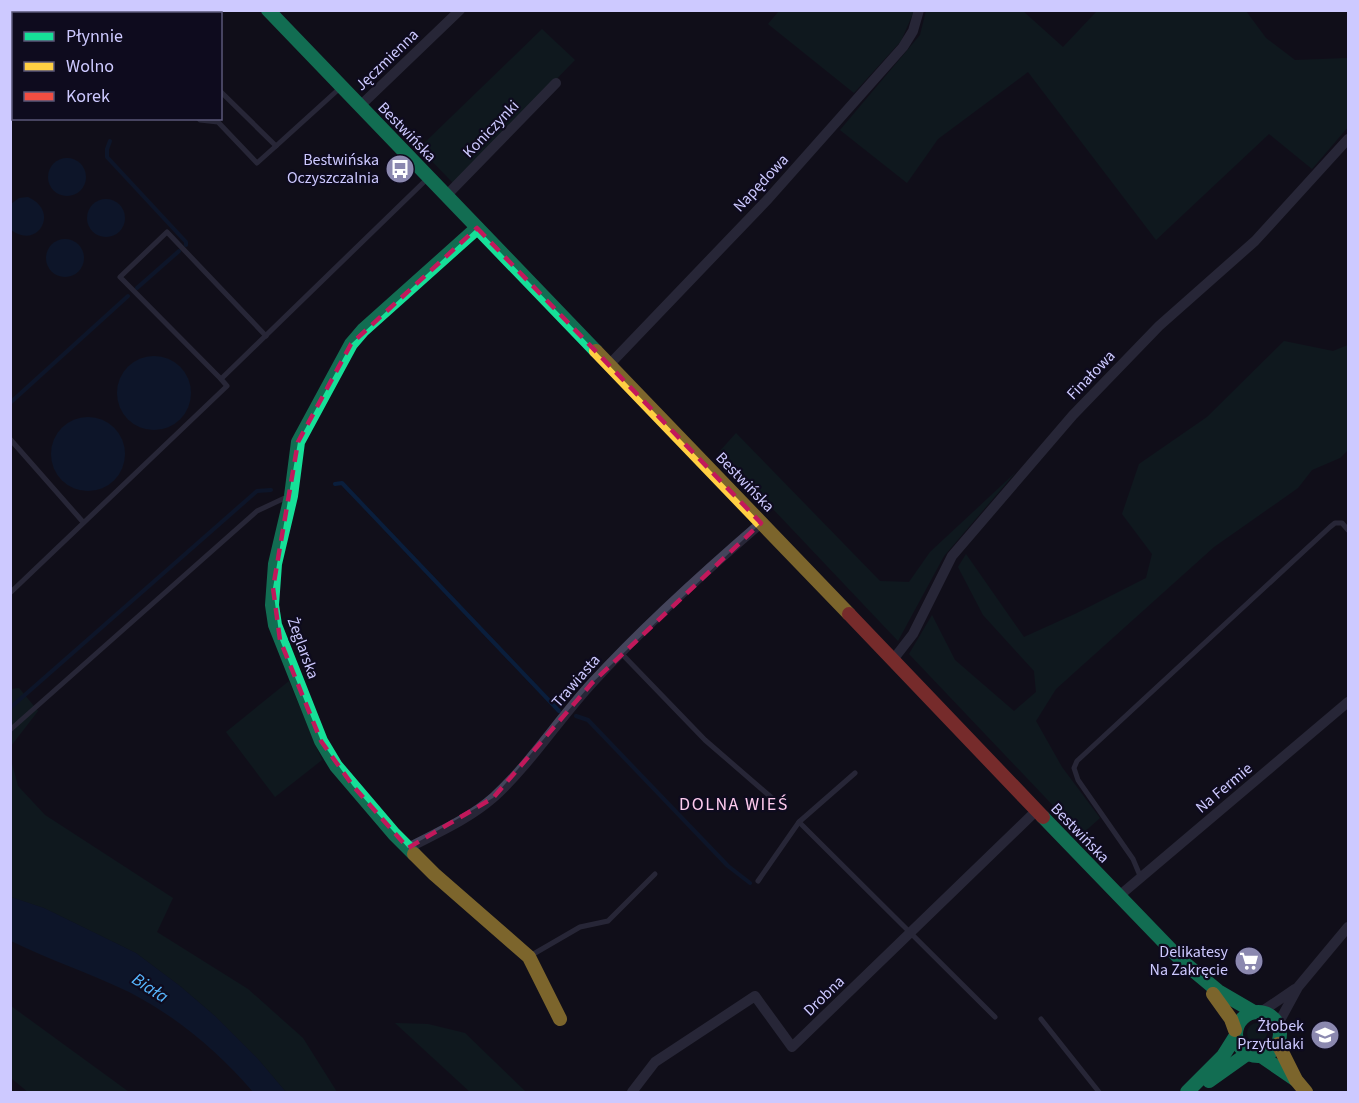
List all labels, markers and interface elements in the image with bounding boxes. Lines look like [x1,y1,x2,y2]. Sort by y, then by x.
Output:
legend [12,12,222,120]
text: Płynnie [66,24,123,49]
street label: Jęczmienna [350,24,424,96]
text: Wolno [66,54,114,79]
text: Korek [66,84,110,109]
street label: Koniczynki [458,95,524,163]
street label: Bestwińska [373,97,441,167]
place label: Bestwińska Oczyszczalnia [287,149,379,189]
street label: Napędowa [728,149,794,217]
bus stop icon: Bestwińska Oczyszczalnia [384,153,416,185]
street label: Finałowa [1062,345,1120,405]
street label: Bestwińska [711,447,779,517]
street label: Żeglarska [282,614,324,682]
street label: Trawiasta [547,650,605,712]
street label: Na Fermie [1191,758,1257,818]
district label: DOLNA WIEŚ [679,792,789,817]
street label: Bestwińska [1046,798,1114,868]
place label: Delikatesy Na Zakręcie [1150,941,1229,981]
supermarket icon: Delikatesy Na Zakręcie [1233,945,1265,977]
water label: Biała [127,967,173,1009]
street label: Drobna [799,971,849,1021]
place label: Żłobek Przytulaki [1237,1015,1304,1055]
school or university icon: Żłobek Przytulaki [1309,1019,1341,1051]

